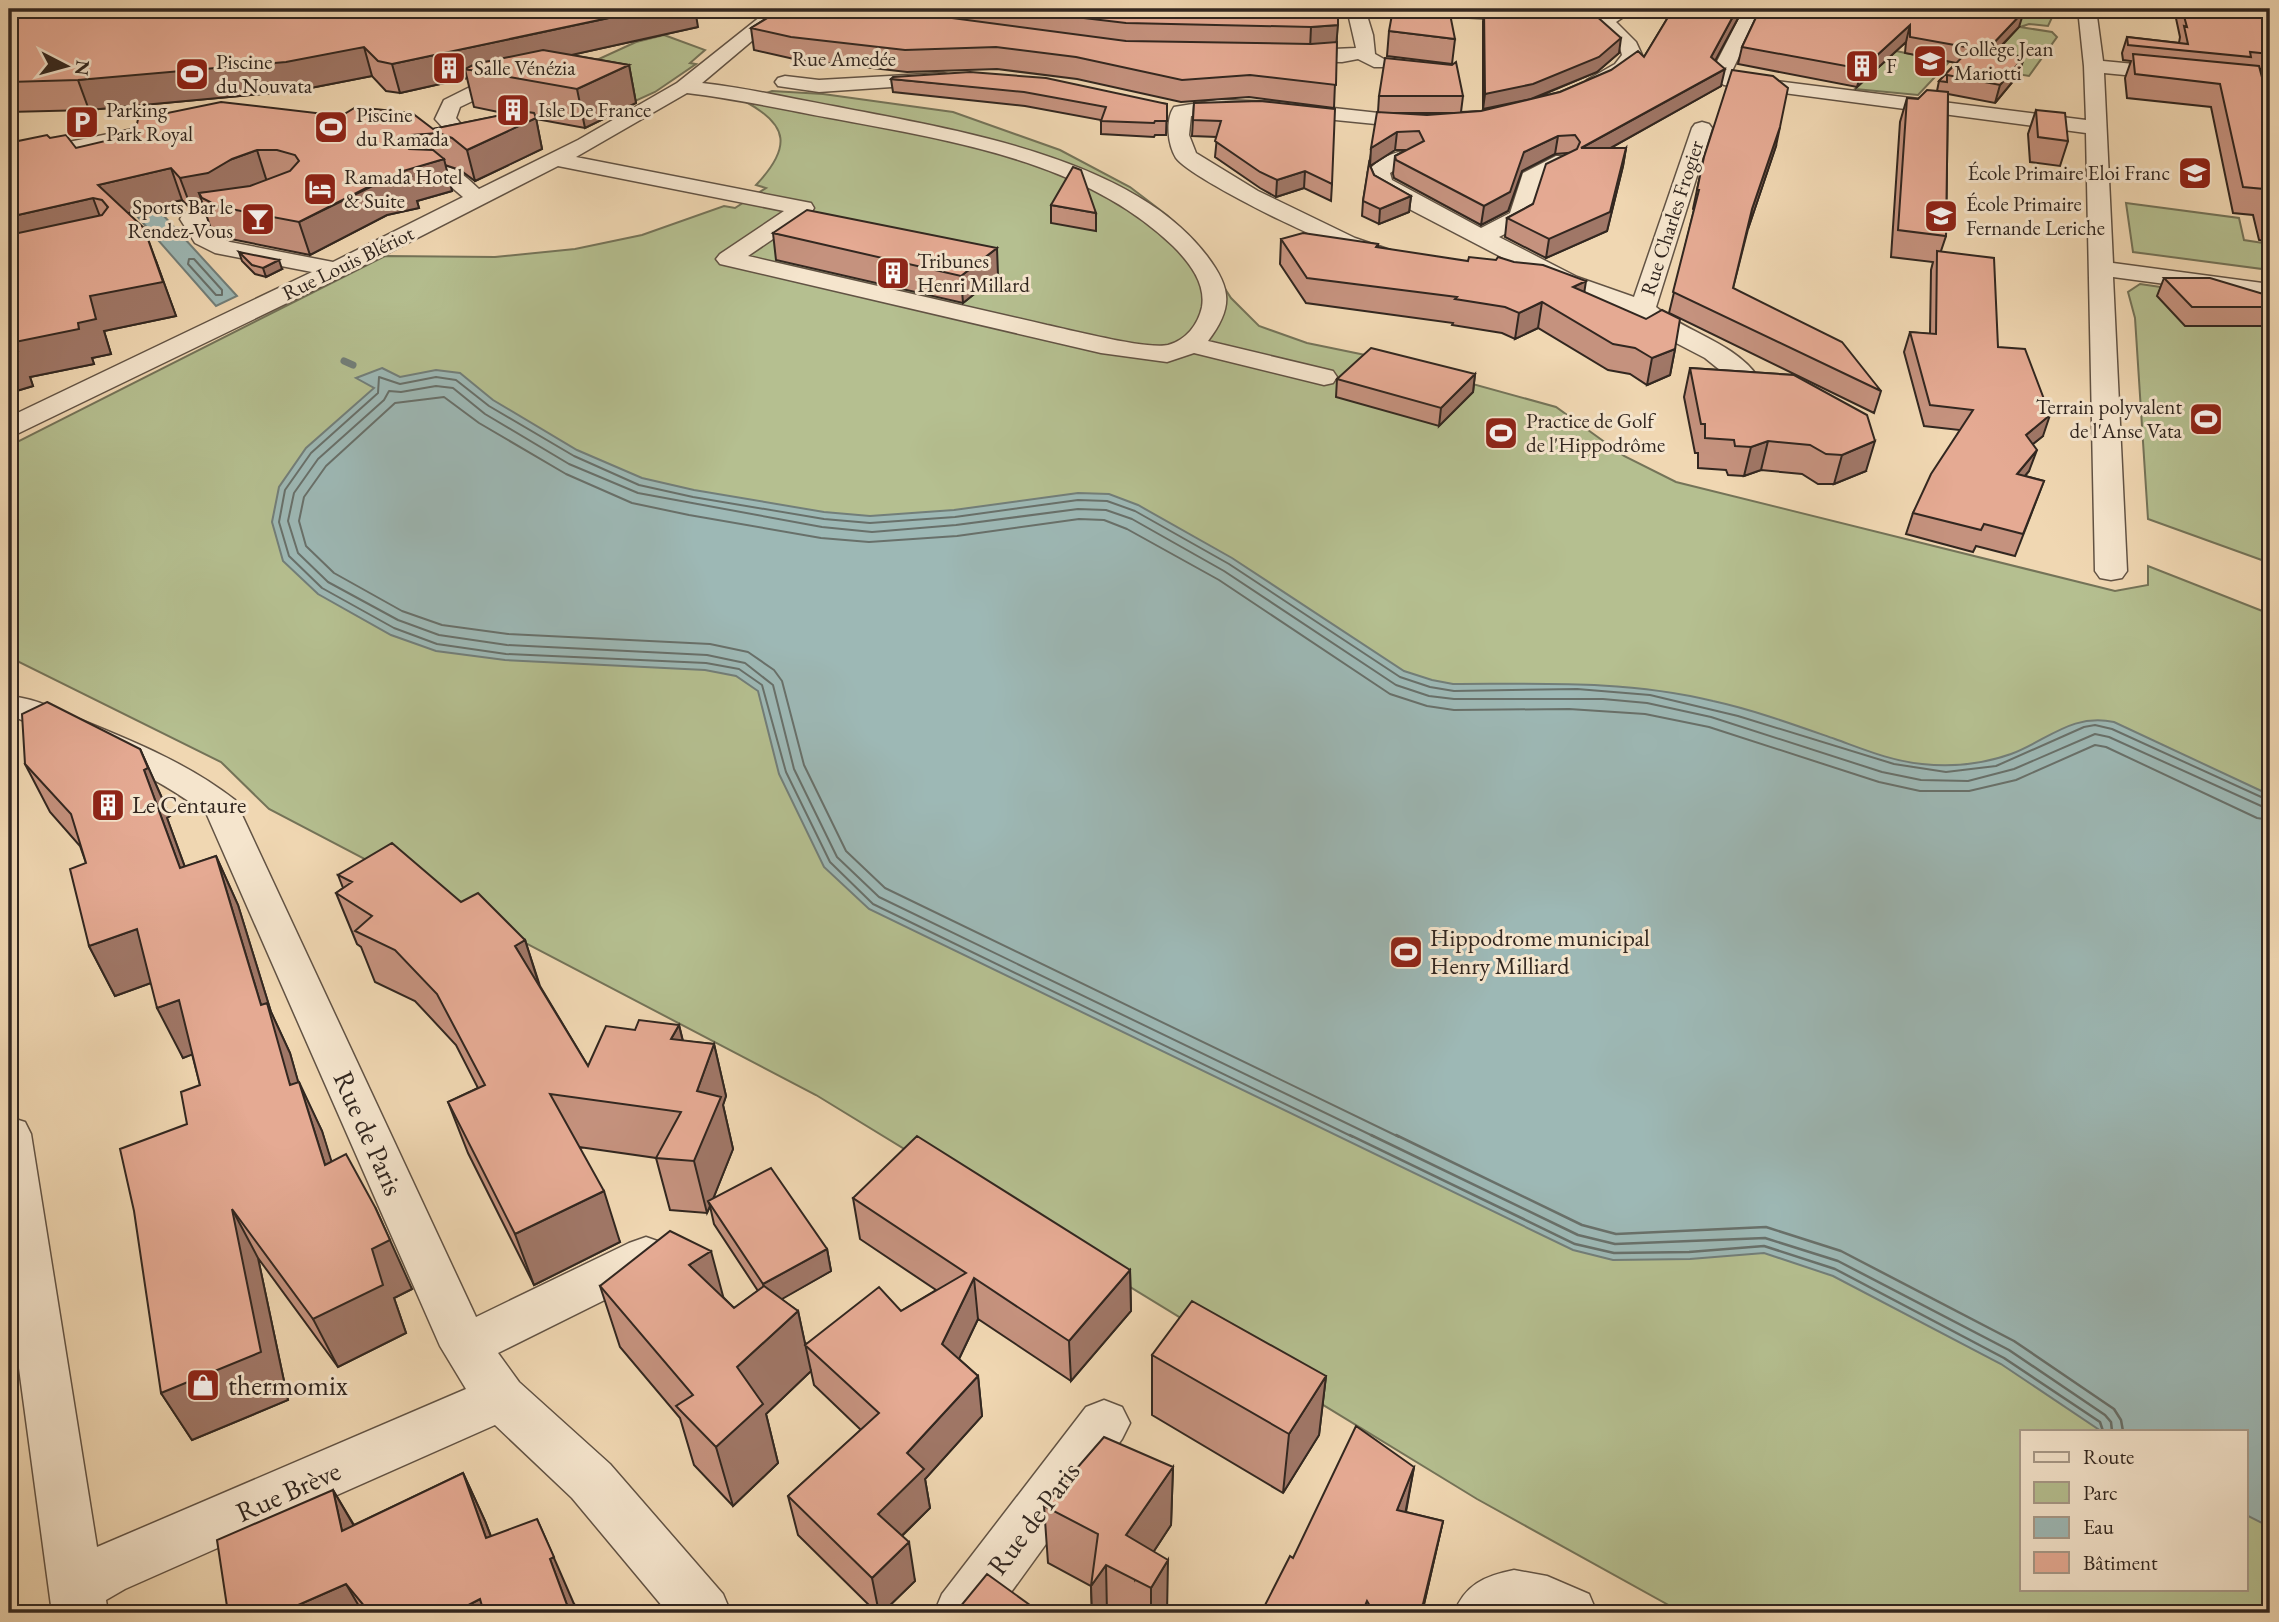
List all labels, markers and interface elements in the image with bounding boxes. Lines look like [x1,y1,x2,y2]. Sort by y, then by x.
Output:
north arrow [32,32,102,102]
place label: Collège Jean Mariotti [1954,35,2054,86]
school or university icon: Collège Jean Mariotti [1911,42,1949,80]
street label: Rue Amedée [792,45,896,72]
building icon: F [1843,47,1881,85]
place label: Piscine du Nouvata [216,48,313,99]
building icon: Salle Vénézia [430,49,468,87]
place label: F [1886,52,1897,79]
place label: Salle Vénézia [474,54,576,81]
sports icon: Piscine du Nouvata [173,55,211,93]
text: N [69,59,96,77]
building icon: Isle De France [494,91,532,129]
place label: Parking Park Royal [106,96,193,147]
place label: Isle De France [538,96,651,123]
place label: Piscine du Ramada [356,101,450,152]
parking icon: Parking Park Royal [63,103,101,141]
sports icon: Piscine du Ramada [312,108,350,146]
street label: Rue Charles Frogier [1634,137,1709,299]
school or university icon: École Primaire Eloi Franc [2176,154,2214,192]
place label: École Primaire Eloi Franc [1968,159,2170,186]
place label: Ramada Hotel & Suite [344,163,463,214]
hotel icon: Ramada Hotel & Suite [301,170,339,208]
place label: École Primaire Fernande Leriche [1966,190,2105,241]
place label: Sports Bar le Rendez-Vous [127,193,233,244]
school or university icon: École Primaire Fernande Leriche [1922,197,1960,235]
bar icon: Sports Bar le Rendez-Vous [239,200,277,238]
street label: Rue Louis Blériot [278,219,418,306]
place label: Tribunes Henri Millard [917,247,1030,298]
building icon: Tribunes Henri Millard [874,254,912,292]
place label: Terrain polyvalent de l'Anse Vata [2036,393,2183,444]
sports icon: Terrain polyvalent de l'Anse Vata [2187,400,2225,438]
place label: Practice de Golf de l'Hippodrôme [1526,407,1665,458]
sports icon: Practice de Golf de l'Hippodrôme [1482,414,1520,452]
building icon: Le Centaure [89,786,127,824]
place label: Le Centaure [132,789,246,820]
place label: Hippodrome municipal Henry Milliard [1430,922,1650,981]
sports icon: Hippodrome municipal Henry Milliard [1387,933,1425,971]
street label: Rue de Paris [326,1065,412,1201]
shop icon: thermomix [184,1366,222,1404]
place label: thermomix [228,1367,348,1403]
legend [2020,1430,2248,1590]
text: Route [2083,1443,2134,1470]
street label: Rue Brève [230,1452,346,1530]
street label: Rue de Paris [979,1454,1087,1582]
text: Parc [2083,1479,2117,1506]
text: Eau [2083,1513,2114,1540]
text: Bâtiment [2083,1549,2158,1576]

